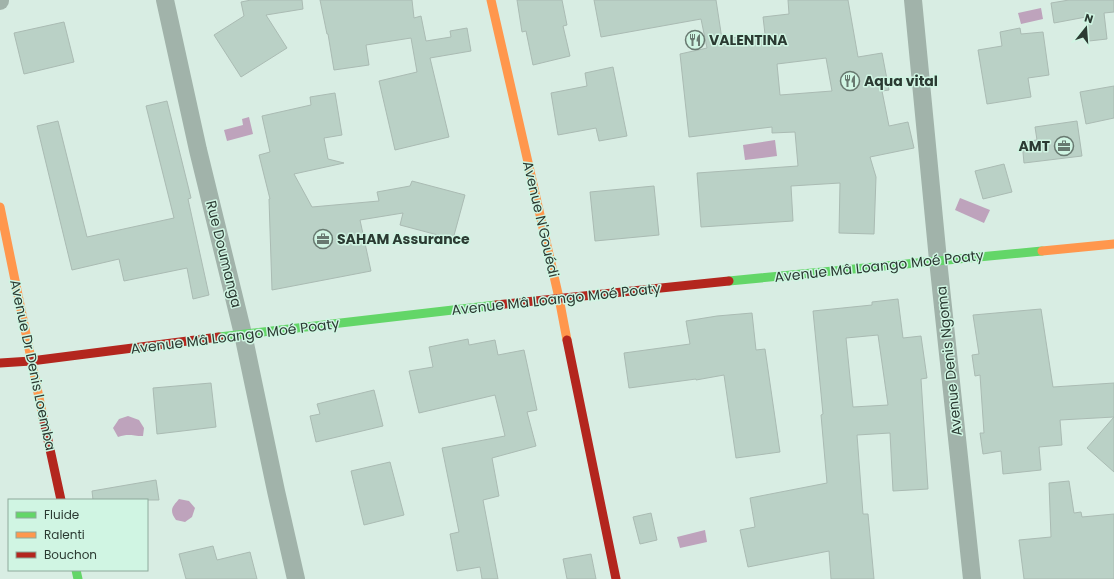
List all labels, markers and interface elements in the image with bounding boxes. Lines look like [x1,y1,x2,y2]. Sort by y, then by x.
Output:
north arrow [1066,8,1106,48]
text: N [1083,10,1095,27]
restaurant icon: VALENTINA [684,29,706,51]
place label: VALENTINA [709,30,788,50]
restaurant icon: Aqua vital [839,70,861,92]
place label: Aqua vital [864,71,938,91]
office icon: AMT [1053,135,1075,157]
place label: AMT [1019,136,1050,156]
street label: Avenue N'Gouédi [518,159,564,279]
street label: Rue Doumanga [201,198,247,310]
office icon: SAHAM Assurance [312,228,334,250]
place label: SAHAM Assurance [337,229,470,249]
street label: Avenue Mâ Loango Moé Poaty [773,245,985,287]
street label: Avenue Dr Denis Loemba [5,278,61,452]
street label: Avenue Mâ Loango Moé Poaty [450,278,662,320]
street label: Avenue Denis Ngoma [931,285,967,437]
street label: Avenue Mâ Loango Moé Poaty [130,313,341,359]
legend [8,499,148,571]
text: Fluide [44,506,79,523]
text: Ralenti [44,526,85,543]
text: Bouchon [44,546,97,563]

